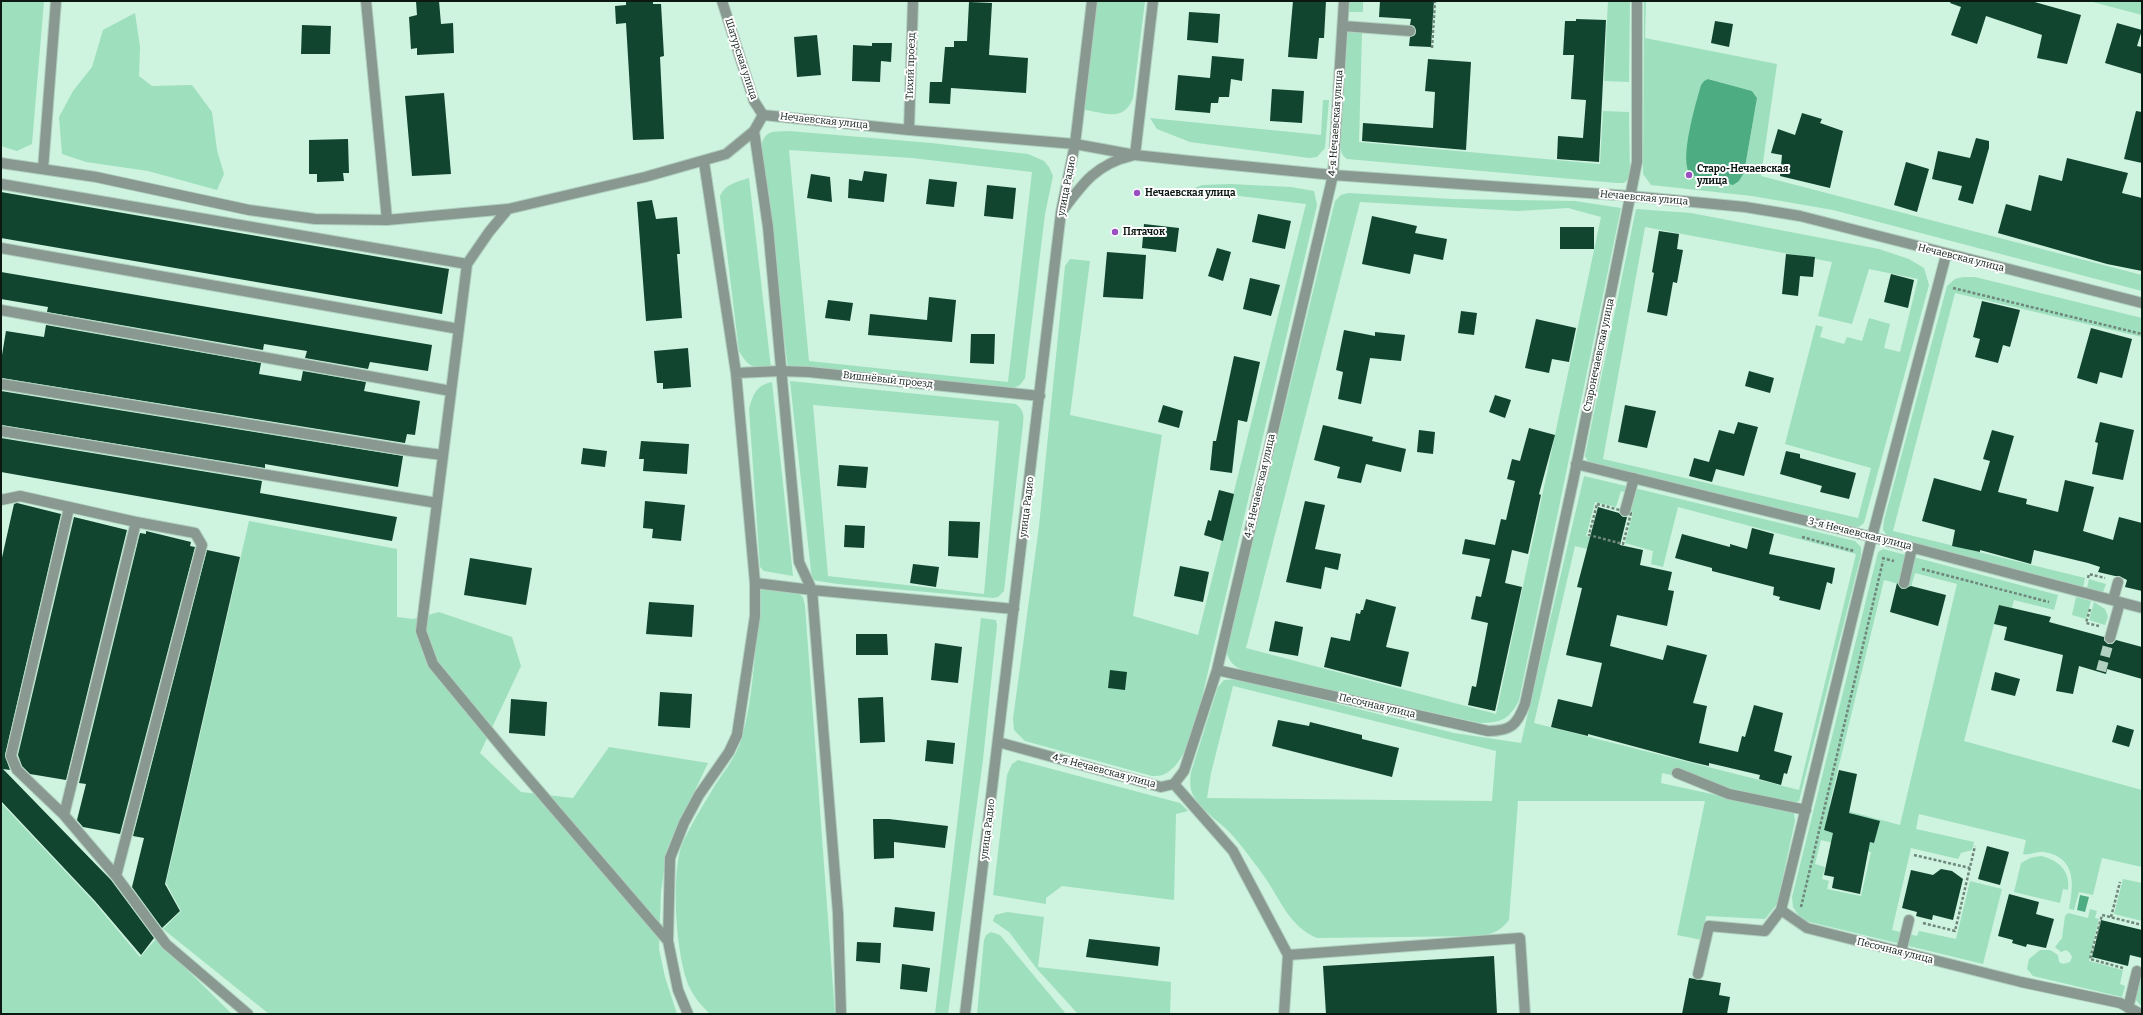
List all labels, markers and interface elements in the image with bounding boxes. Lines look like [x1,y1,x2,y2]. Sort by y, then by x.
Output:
street label: Шатурская улица [722,17,760,101]
street label: Тихий проезд [904,32,918,100]
street label: 4-я Нечаевская улица [1326,69,1346,177]
street label: Нечаевская улица [779,110,869,132]
street label: улица Радио [1055,155,1079,217]
place label: Старо-Нечаевская улица [1697,163,1789,186]
marker: Старо-Нечаевская улица [1684,170,1694,180]
place label: Нечаевская улица [1145,187,1236,199]
marker: Нечаевская улица [1132,188,1142,198]
street label: Нечаевская улица [1599,188,1689,208]
place label: Пятачок [1123,226,1165,238]
marker: Пятачок [1110,227,1120,237]
street label: Нечаевская улица [1917,241,2005,275]
street label: Старонечаевская улица [1581,297,1617,413]
street label: Вишнёвый проезд [842,369,934,391]
street label: 4-я Нечаевская улица [1242,433,1278,539]
street label: улица Радио [1017,476,1037,538]
street label: 3-я Нечаевская улица [1807,515,1913,553]
street label: Песочная улица [1337,691,1417,721]
street label: 4-я Нечаевская улица [1051,751,1157,791]
street label: улица Радио [978,798,998,860]
street label: Песочная улица [1855,936,1935,966]

